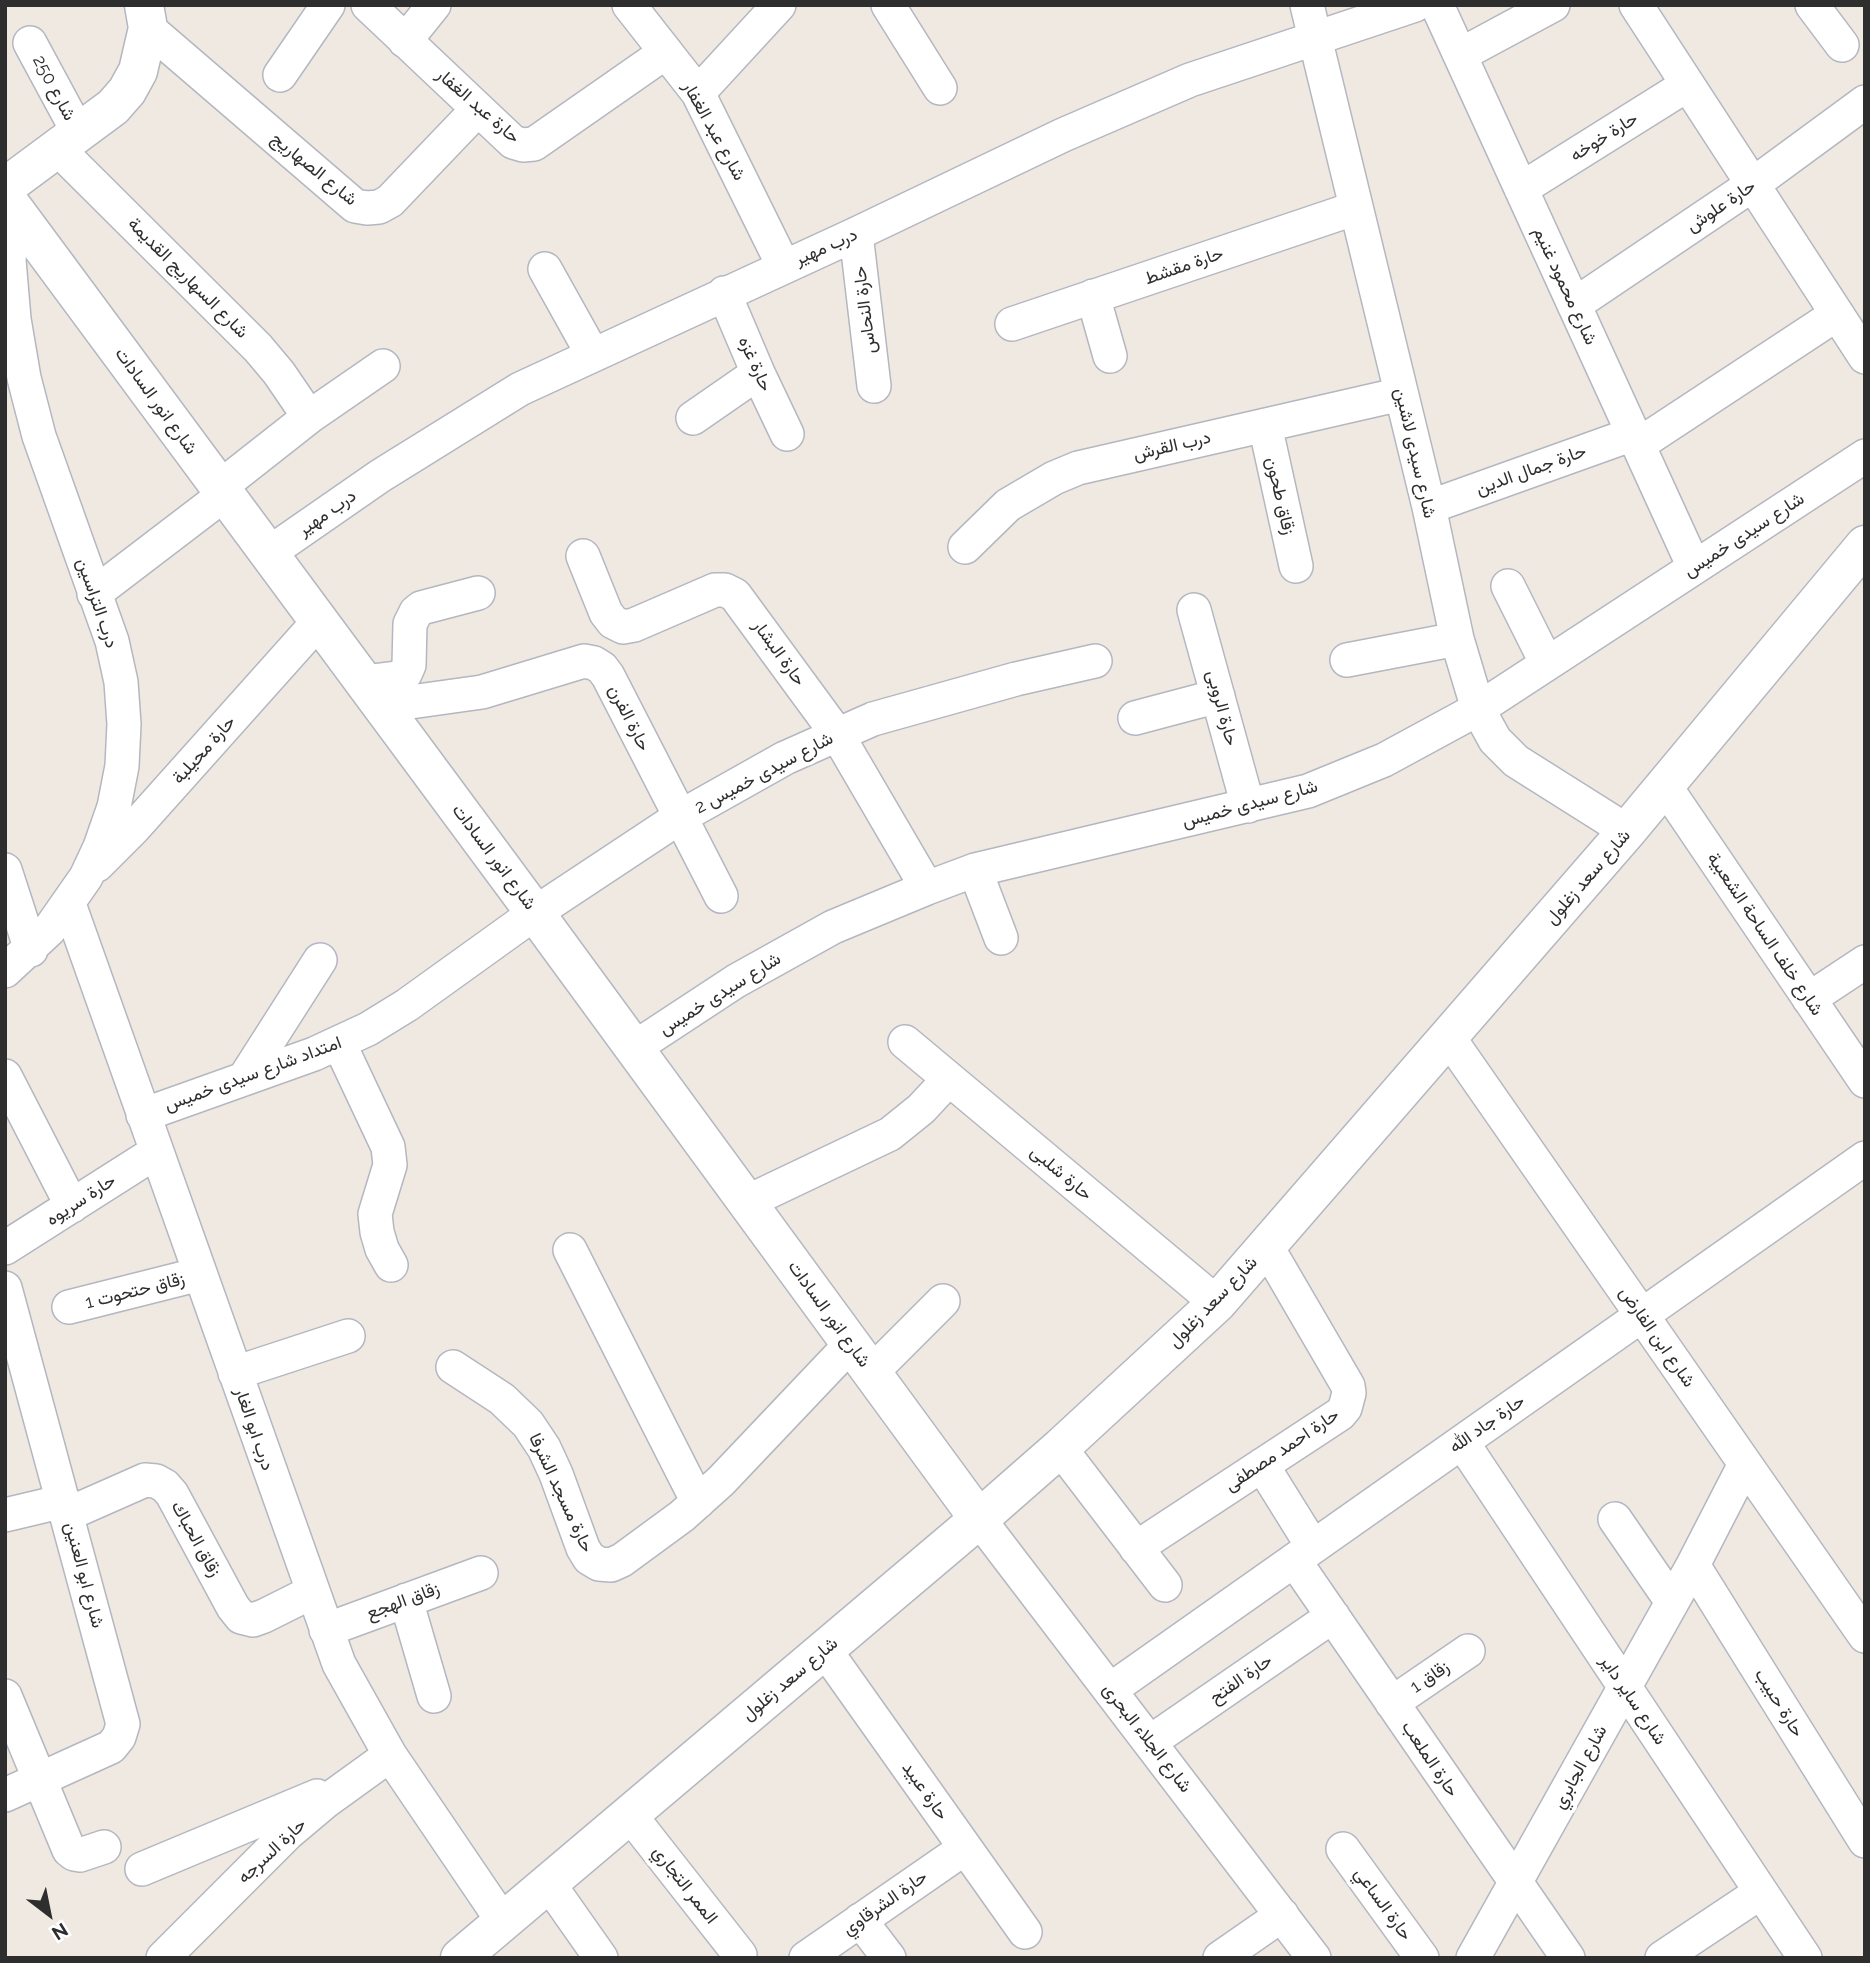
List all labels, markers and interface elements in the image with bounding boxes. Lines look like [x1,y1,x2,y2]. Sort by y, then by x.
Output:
street label: شارع 250 [28,52,80,124]
street label: حارة عبد الغفار [432,64,524,148]
street label: شارع عبد الغفار [678,78,750,184]
street label: حارة خوخه [1566,108,1642,166]
street label: شارع الصهاريج [267,128,361,210]
street label: حارة علوش [1682,175,1760,237]
street label: شارع السهاريج القديمة [123,213,253,343]
street label: درب مهير [791,224,861,270]
street label: شارع محمود غنيم [1528,224,1602,348]
street label: حارة مقشط [1142,242,1226,290]
street label: حارة النحاس [849,265,881,355]
street label: حارة غزه [733,333,777,395]
street label: شارع انور السادات [110,343,202,459]
street label: شارع سيدى لاشين [1390,386,1440,520]
street label: درب القرش [1131,427,1213,465]
street label: حارة جمال الدين [1473,440,1589,500]
street label: زقاق طحون [1261,455,1299,537]
street label: درب مهير [294,485,360,541]
street label: شارع سيدى خميس [1680,488,1808,582]
street label: درب التراسين [72,555,122,651]
street label: حارة البشار [748,616,810,690]
street label: حارة الروبى [1202,668,1242,748]
street label: حارة الفرن [603,681,655,755]
street label: حارة محيلبة [168,711,240,789]
street label: شارع سيدى خميس 2 [691,727,837,819]
street label: شارع سيدى خميس [1180,776,1320,832]
street label: شارع انور السادات [447,800,541,914]
street label: شارع سعد زغلول [1541,825,1635,929]
street label: شارع خلف الساحة الشعبية [1702,848,1828,1020]
street label: شارع سيدى خميس [655,948,785,1040]
street label: امتداد شارع سيدى خميس [162,1032,344,1116]
street label: حارة شلبى [1026,1141,1096,1205]
street label: حارة سريوه [42,1170,120,1230]
street label: شارع سعد زغلول [1164,1252,1262,1352]
street label: شارع انور السادات [783,1256,875,1372]
street label: زقاق حتحوت 1 [83,1268,187,1314]
street label: شارع ابن الفارض [1614,1282,1700,1392]
street label: درب ابو الغار [230,1385,278,1473]
street label: حارة جاد الله [1445,1390,1529,1458]
street label: حارة احمد مصطفى [1221,1404,1343,1496]
street label: حارة مسجد الشرفا [524,1430,598,1556]
street label: زقاق الحباك [166,1497,226,1581]
street label: شارع ابو العنين [59,1520,109,1630]
street label: زقاق الهجع [363,1578,443,1624]
street label: شارع سعد زغلول [738,1633,842,1725]
street label: حارة الفتح [1205,1650,1277,1708]
street label: شارع ساير داير [1595,1651,1671,1749]
street label: زقاق 1 [1406,1656,1454,1698]
street label: حارة حبيب [1750,1665,1808,1741]
street label: شارع الجلاء البحرى [1098,1679,1196,1797]
street label: حارة الملعب [1397,1717,1463,1801]
street label: شارع الجابري [1548,1721,1612,1813]
street label: حارة عبيد [897,1758,953,1824]
street label: حارة السرجه [233,1814,311,1888]
street label: الممر التجاري [648,1842,722,1928]
street label: حارة الساعي [1349,1863,1417,1945]
street label: حارة الشرقاوي [838,1866,932,1940]
north arrow [14,1879,84,1949]
text: N [48,1919,72,1945]

